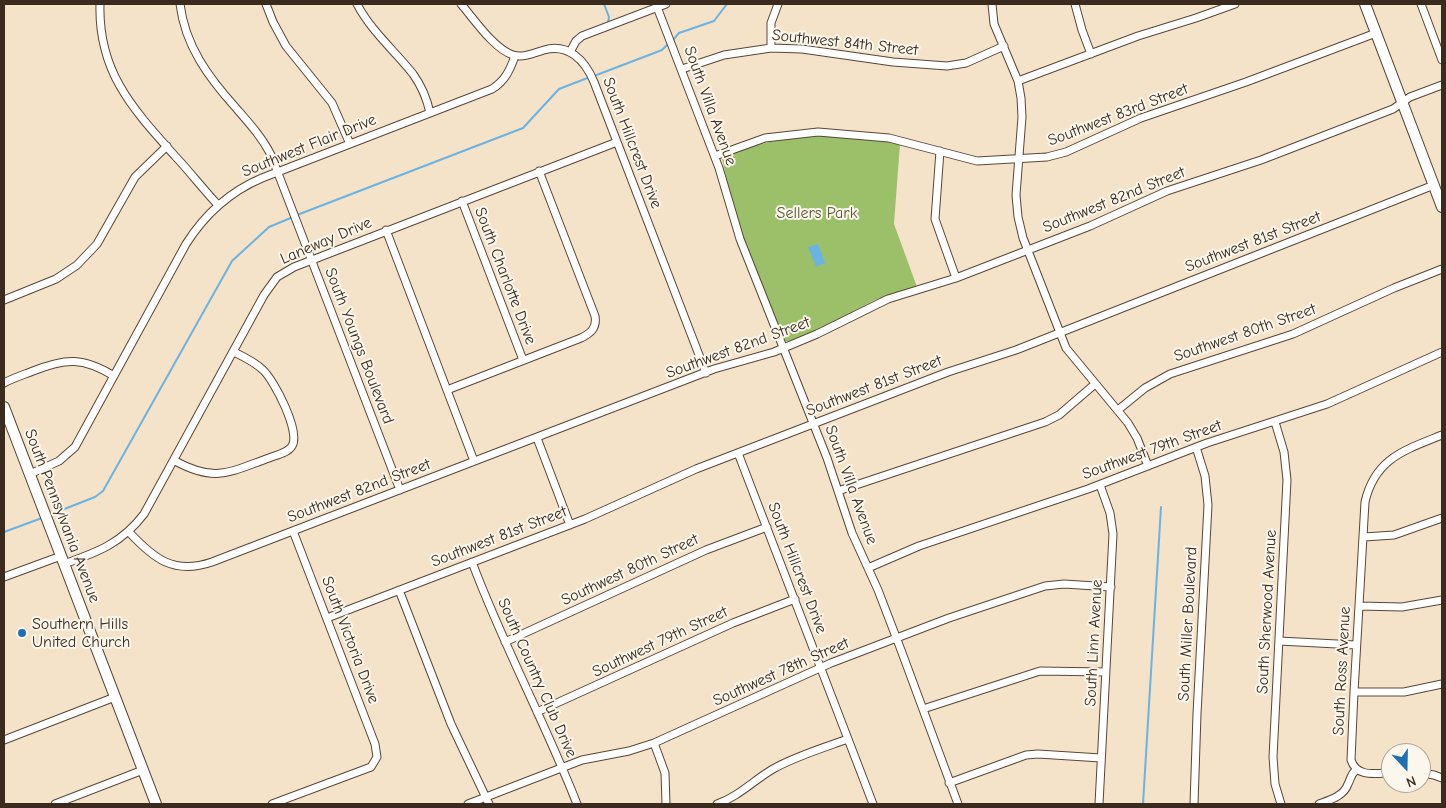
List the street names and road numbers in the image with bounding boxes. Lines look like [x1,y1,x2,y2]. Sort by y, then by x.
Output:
street label: Southwest 84th Street [771,26,919,60]
street label: South Villa Avenue [680,44,740,168]
street label: South Hillcrest Drive [598,75,666,211]
street label: Southwest 83rd Street [1045,79,1191,151]
street label: Southwest Flair Drive [239,110,379,182]
street label: Southwest 82nd Street [1040,163,1188,237]
street label: South Charlotte Drive [470,205,540,347]
street label: Southwest 81st Street [1182,207,1324,277]
street label: Laneway Drive [277,213,375,269]
street label: South Youngs Boulevard [320,265,398,427]
street label: Southwest 80th Street [1171,300,1319,366]
street label: Southwest 82nd Street [663,313,813,383]
street label: Southwest 81st Street [803,351,945,421]
street label: Southwest 79th Street [1080,416,1224,484]
street label: South Villa Avenue [821,423,881,547]
street label: South Pennsylvania Avenue [20,426,104,606]
street label: Southwest 82nd Street [285,455,433,527]
street label: South Hillcrest Drive [763,500,831,636]
street label: Southwest 81st Street [428,502,570,572]
street label: South Sherwood Avenue [1253,529,1281,695]
street label: Southwest 80th Street [558,530,702,610]
street label: South Miller Boulevard [1174,546,1202,702]
street label: South Victoria Drive [317,574,383,706]
street label: South Linn Avenue [1081,579,1107,707]
street label: South Country Club Drive [493,595,581,761]
street label: Southwest 79th Street [589,602,731,682]
street label: South Ross Avenue [1329,606,1355,736]
street label: Southwest 78th Street [710,633,852,711]

